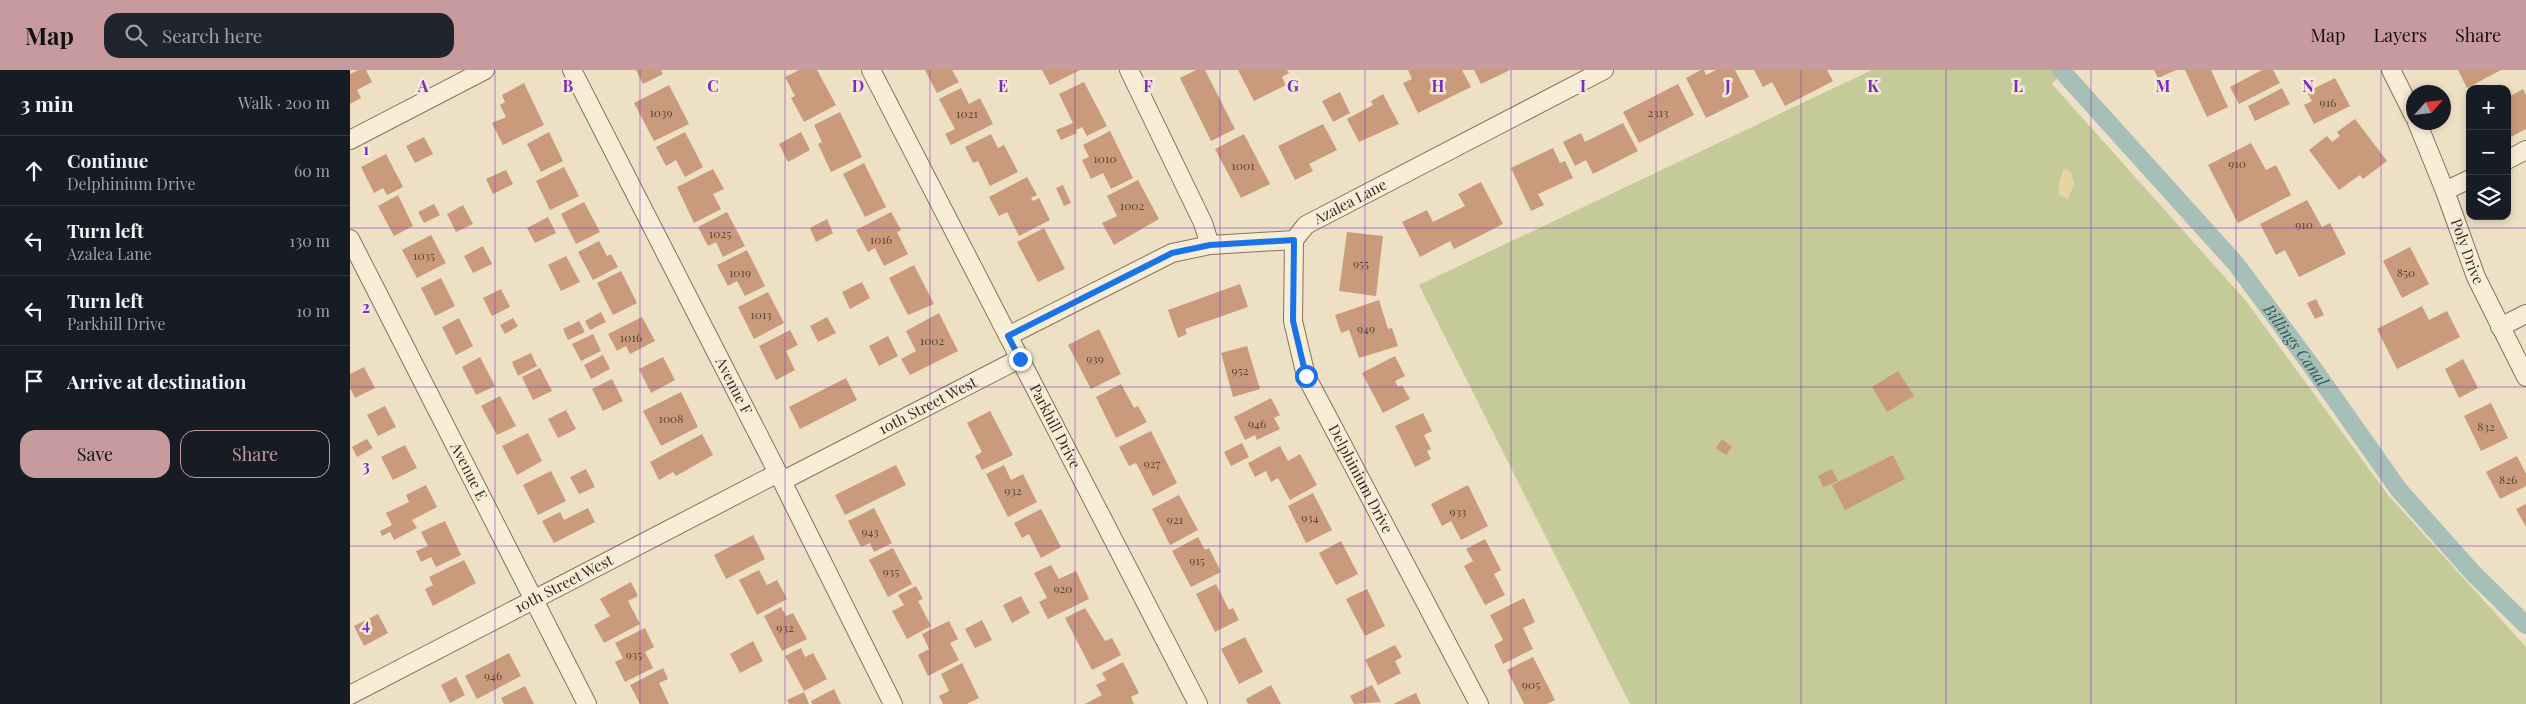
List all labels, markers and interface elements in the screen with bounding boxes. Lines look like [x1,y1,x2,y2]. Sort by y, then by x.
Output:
search box [104,13,454,58]
text: Map [25,19,74,51]
icon: search [122,21,150,49]
text: Search here [162,22,262,48]
text: Map [2310,23,2345,47]
text: Layers [2373,23,2427,47]
text: Share [2455,23,2501,47]
text: A [417,75,429,96]
text: B [563,75,574,96]
text: C [707,75,719,96]
text: D [852,75,864,96]
text: E [998,75,1008,96]
text: F [1143,75,1153,96]
text: G [1287,75,1299,96]
text: H [1432,75,1445,96]
text: I [1580,75,1586,96]
text: J [1724,75,1731,96]
text: K [1867,75,1879,96]
text: L [2013,75,2023,96]
text: M [2156,75,2171,96]
text: N [2302,75,2314,96]
north arrow [2406,85,2451,130]
map controls [2466,85,2511,220]
button: + [2466,85,2511,130]
text: 3 min [20,89,74,117]
text: Walk · 200 m [238,92,330,113]
house number: 916 [2320,94,2336,110]
house number: 1039 [649,104,673,120]
house number: 2313 [1648,104,1668,120]
house number: 1021 [956,105,978,121]
button: − [2466,130,2511,175]
text: 1 [363,138,369,159]
text: Continue [67,147,148,173]
house number: 1010 [1093,150,1117,166]
house number: 910 [2228,155,2246,171]
icon: ahead [20,157,48,185]
house number: 1001 [1231,157,1255,173]
text: 60 m [294,160,330,181]
text: Delphinium Drive [67,173,196,194]
street label: Azalea Lane [1309,174,1390,229]
button: layers [2466,175,2511,220]
house number: 1002 [1120,197,1145,213]
house number: 910 [2295,216,2313,232]
street label: Poly Drive [2447,216,2489,288]
text: Turn left [67,217,144,243]
house number: 1025 [709,225,731,241]
icon: left [20,227,48,255]
text: 130 m [289,230,330,251]
house number: 1016 [870,231,892,247]
text: Azalea Lane [67,243,152,264]
house number: 1035 [413,247,435,263]
house number: 955 [1353,255,1369,271]
house number: 1019 [729,264,751,280]
house number: 850 [2397,264,2415,280]
text: Turn left [67,287,144,313]
text: 2 [362,296,370,317]
icon: left [20,297,48,325]
water label: Billings Canal [2259,299,2334,390]
text: 10 m [296,300,330,321]
house number: 1013 [750,306,772,322]
text: Parkhill Drive [67,313,166,334]
house number: 949 [1357,320,1375,336]
house number: 1016 [620,329,642,345]
house number: 1002 [920,332,945,348]
route end [1009,348,1032,371]
house number: 939 [1086,350,1104,366]
street label: Avenue F [711,353,758,418]
house number: 952 [1232,362,1249,378]
route start [1295,365,1318,388]
icon: arrive [20,367,48,395]
text: Arrive at destination [67,368,247,394]
street label: 10th Street West [875,371,981,439]
street label: Parkhill Drive [1026,380,1086,472]
house number: 1008 [658,410,684,426]
house number: 946 [1248,415,1266,431]
house number: 832 [2477,418,2495,434]
street label: Delphinium Drive [1324,421,1398,537]
button: Save [20,430,170,478]
button: Share [180,430,330,478]
street label: Avenue E [446,438,492,503]
text: 3 [362,455,370,476]
house number: 927 [1144,455,1160,471]
house number: 826 [2499,471,2517,487]
house number: 932 [1004,482,1022,498]
house number: 933 [1450,503,1466,519]
house number: 934 [1301,509,1319,525]
house number: 921 [1167,511,1184,527]
house number: 943 [861,523,879,539]
street label: 10th Street West [511,549,617,617]
house number: 915 [1189,552,1205,568]
house number: 935 [883,563,899,579]
house number: 920 [1053,580,1073,596]
text: 4 [362,613,370,634]
house number: 932 [776,619,794,635]
house number: 935 [626,646,642,662]
house number: 946 [484,667,502,683]
house number: 905 [1522,676,1540,692]

